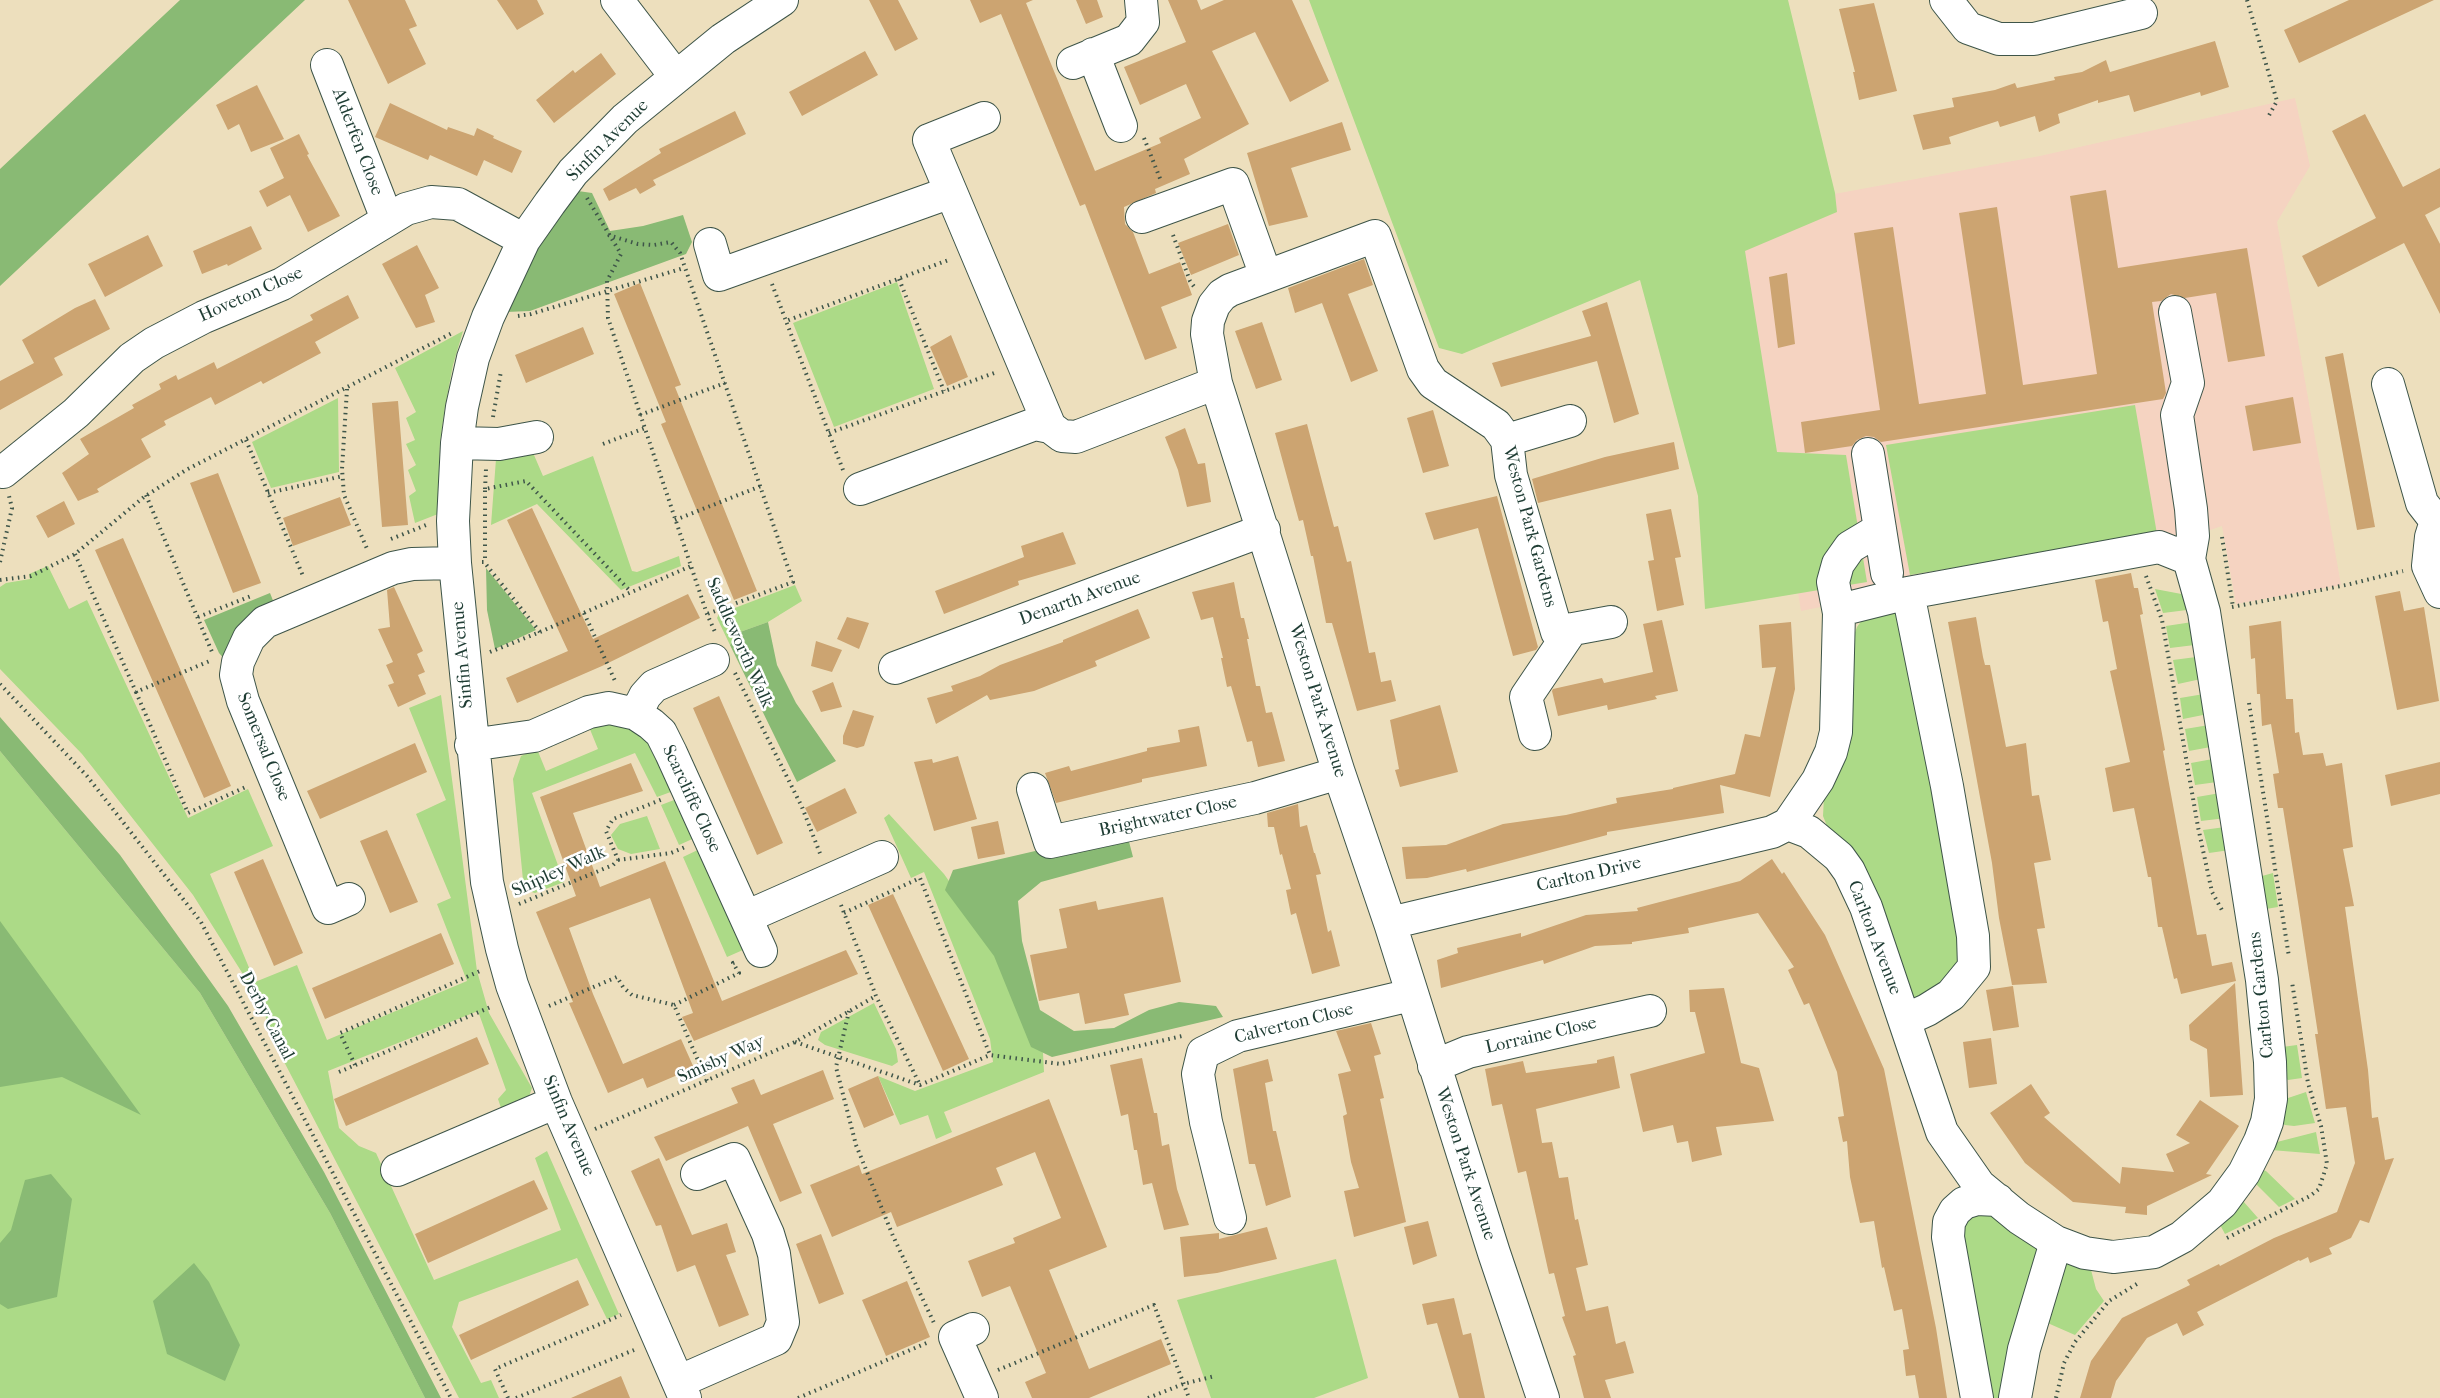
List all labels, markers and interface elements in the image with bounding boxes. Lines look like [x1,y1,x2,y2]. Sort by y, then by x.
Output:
street label: Alderfen Close [327,85,387,199]
street label: Sinfin Avenue [562,95,654,187]
street label: Hoveton Close [196,262,306,328]
street label: Weston Park Gardens [1497,444,1561,610]
street label: Denarth Avenue [1016,567,1144,631]
street label: Saddleworth Walk [701,575,777,711]
street label: Sinfin Avenue [448,601,478,709]
street label: Weston Park Avenue [1283,622,1351,780]
street label: Somersal Close [231,690,295,804]
street label: Scarcliffe Close [657,742,725,856]
street label: Brightwater Close [1097,792,1239,842]
street label: Shipley Walk [509,842,609,902]
street label: Carlton Drive [1535,852,1643,898]
street label: Carlton Avenue [1842,878,1906,998]
street label: Carlton Gardens [2245,931,2279,1059]
street label: Derby Canal [234,968,298,1064]
street label: Calverton Close [1232,999,1356,1049]
street label: Lorraine Close [1483,1013,1599,1059]
street label: Smisby Way [674,1031,768,1089]
street label: Sinfin Avenue [537,1072,599,1180]
street label: Weston Park Avenue [1430,1085,1500,1243]

